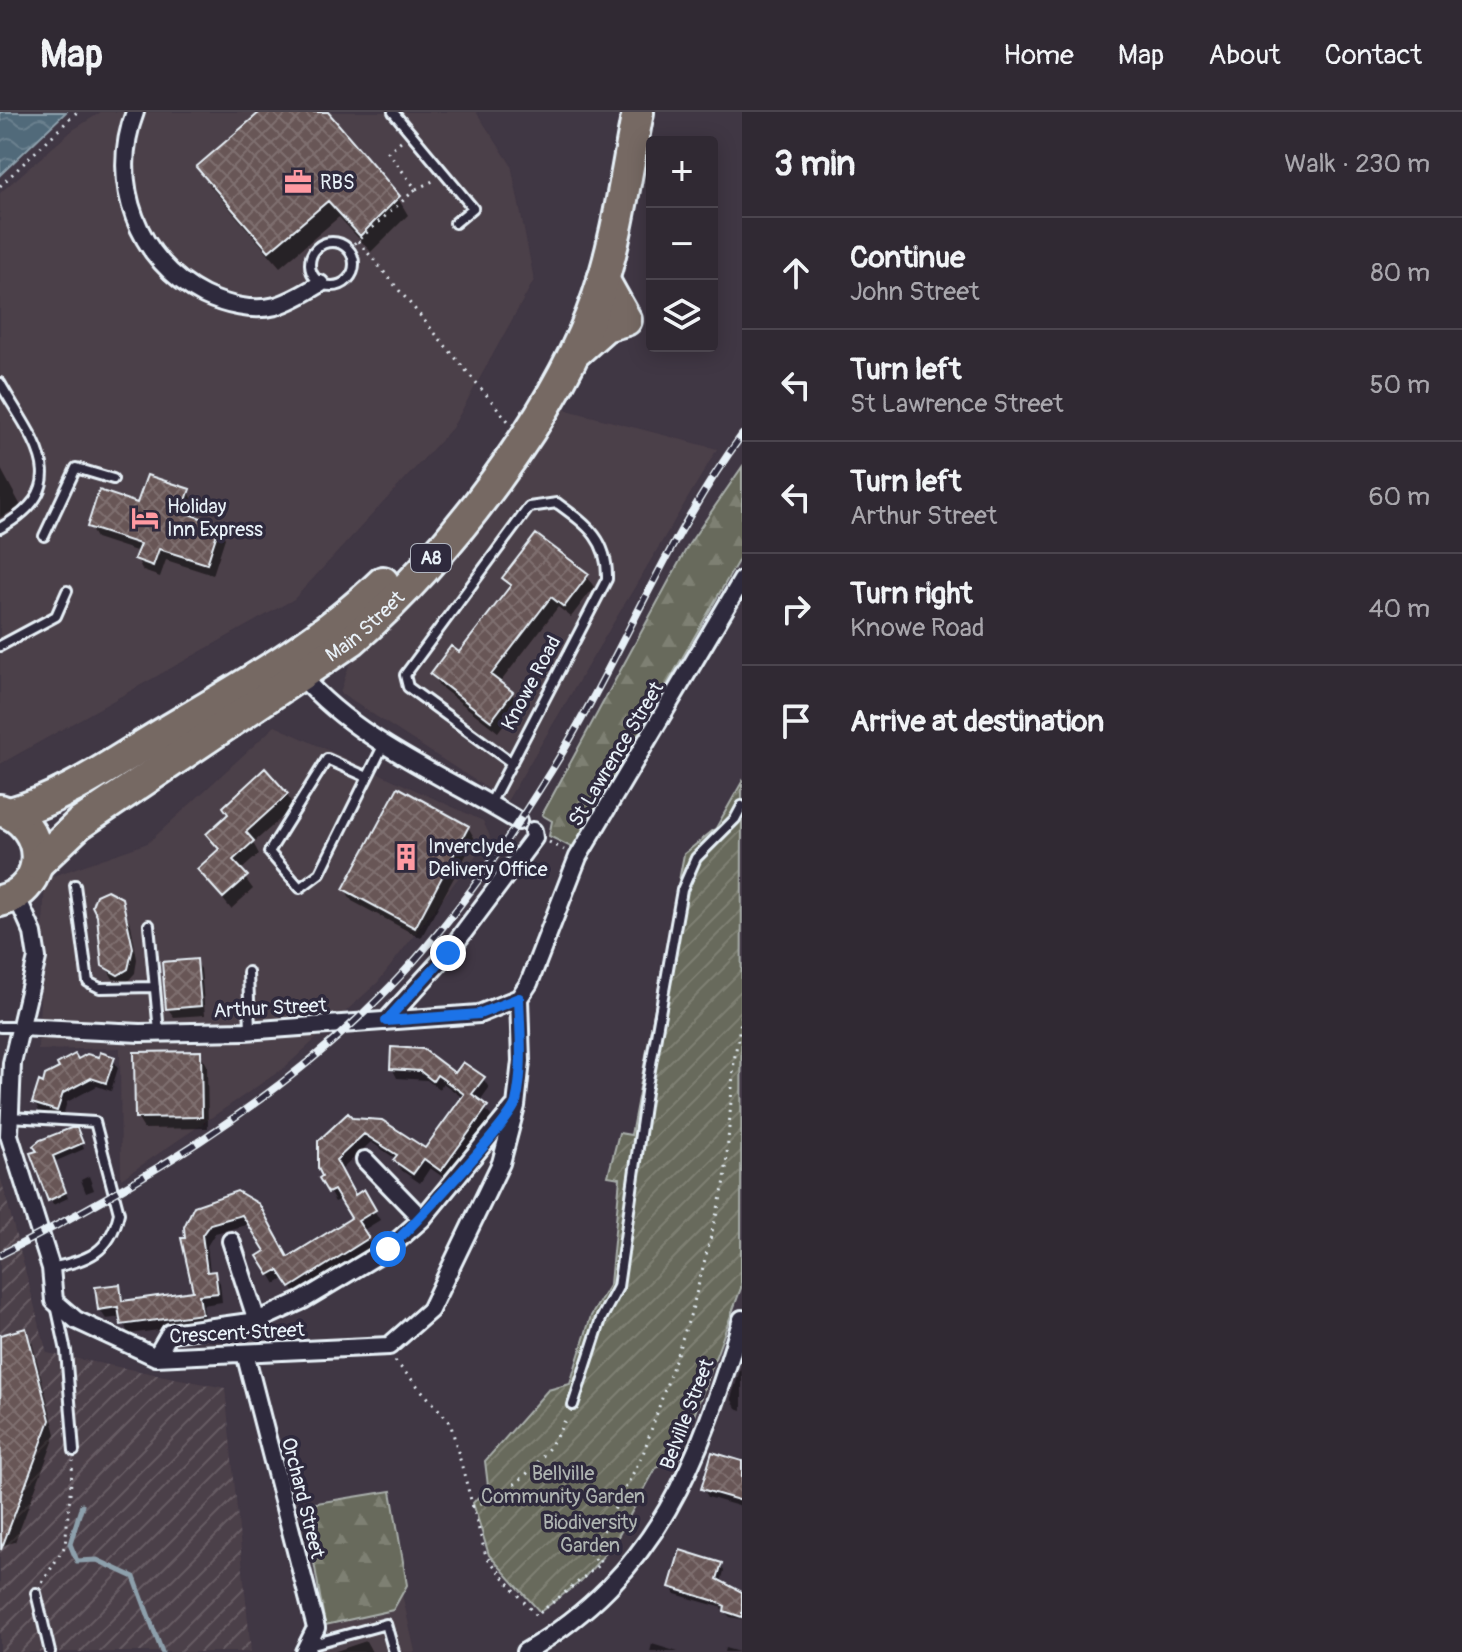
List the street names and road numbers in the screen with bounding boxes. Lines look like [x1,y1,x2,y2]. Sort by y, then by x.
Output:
road number: A8 [411,544,451,572]
street label: Main Street [320,584,410,667]
street label: Knowe Road [496,631,566,735]
street label: St Lawrence Street [563,676,669,831]
street label: Arthur Street [213,993,328,1023]
street label: Crescent Street [169,1317,306,1349]
street label: Belville Street [654,1354,720,1473]
street label: Orchard Street [276,1435,330,1562]

